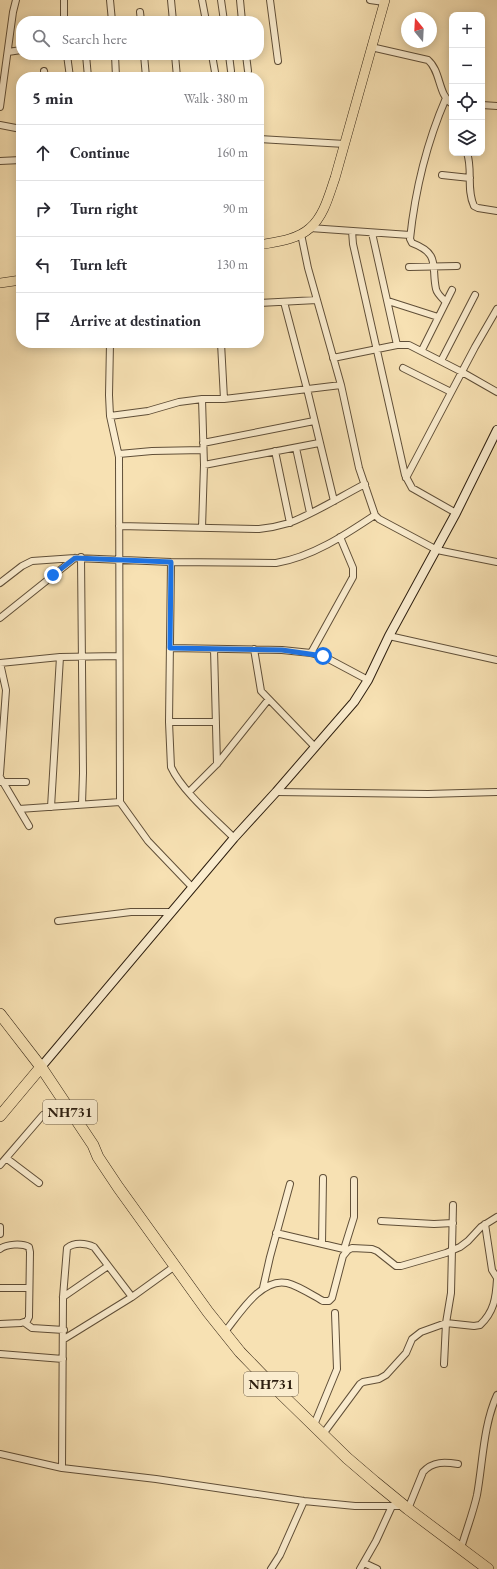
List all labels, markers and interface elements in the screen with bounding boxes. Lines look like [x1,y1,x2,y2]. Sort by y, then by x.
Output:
north arrow [401,12,437,48]
map controls [449,12,485,156]
button: + [449,12,485,48]
search box [16,16,264,60]
icon: search [30,27,52,49]
text: Search here [62,29,127,48]
button: − [449,48,485,84]
button: locate [449,84,485,120]
text: 5 min [32,87,73,109]
text: Walk · 380 m [184,90,248,107]
button: layers [449,120,485,156]
icon: ahead [32,142,54,164]
text: Continue [70,143,130,162]
text: 160 m [217,144,248,161]
icon: right [32,198,54,220]
text: Turn right [70,199,138,218]
text: 90 m [223,200,248,217]
icon: left [32,254,54,276]
text: Turn left [70,255,127,274]
text: 130 m [217,256,248,273]
icon: arrive [32,310,54,332]
text: Arrive at destination [70,311,201,330]
route end [44,566,62,584]
route start [314,647,332,665]
road number: NH731 [43,1100,97,1124]
road number: NH731 [244,1372,298,1396]

